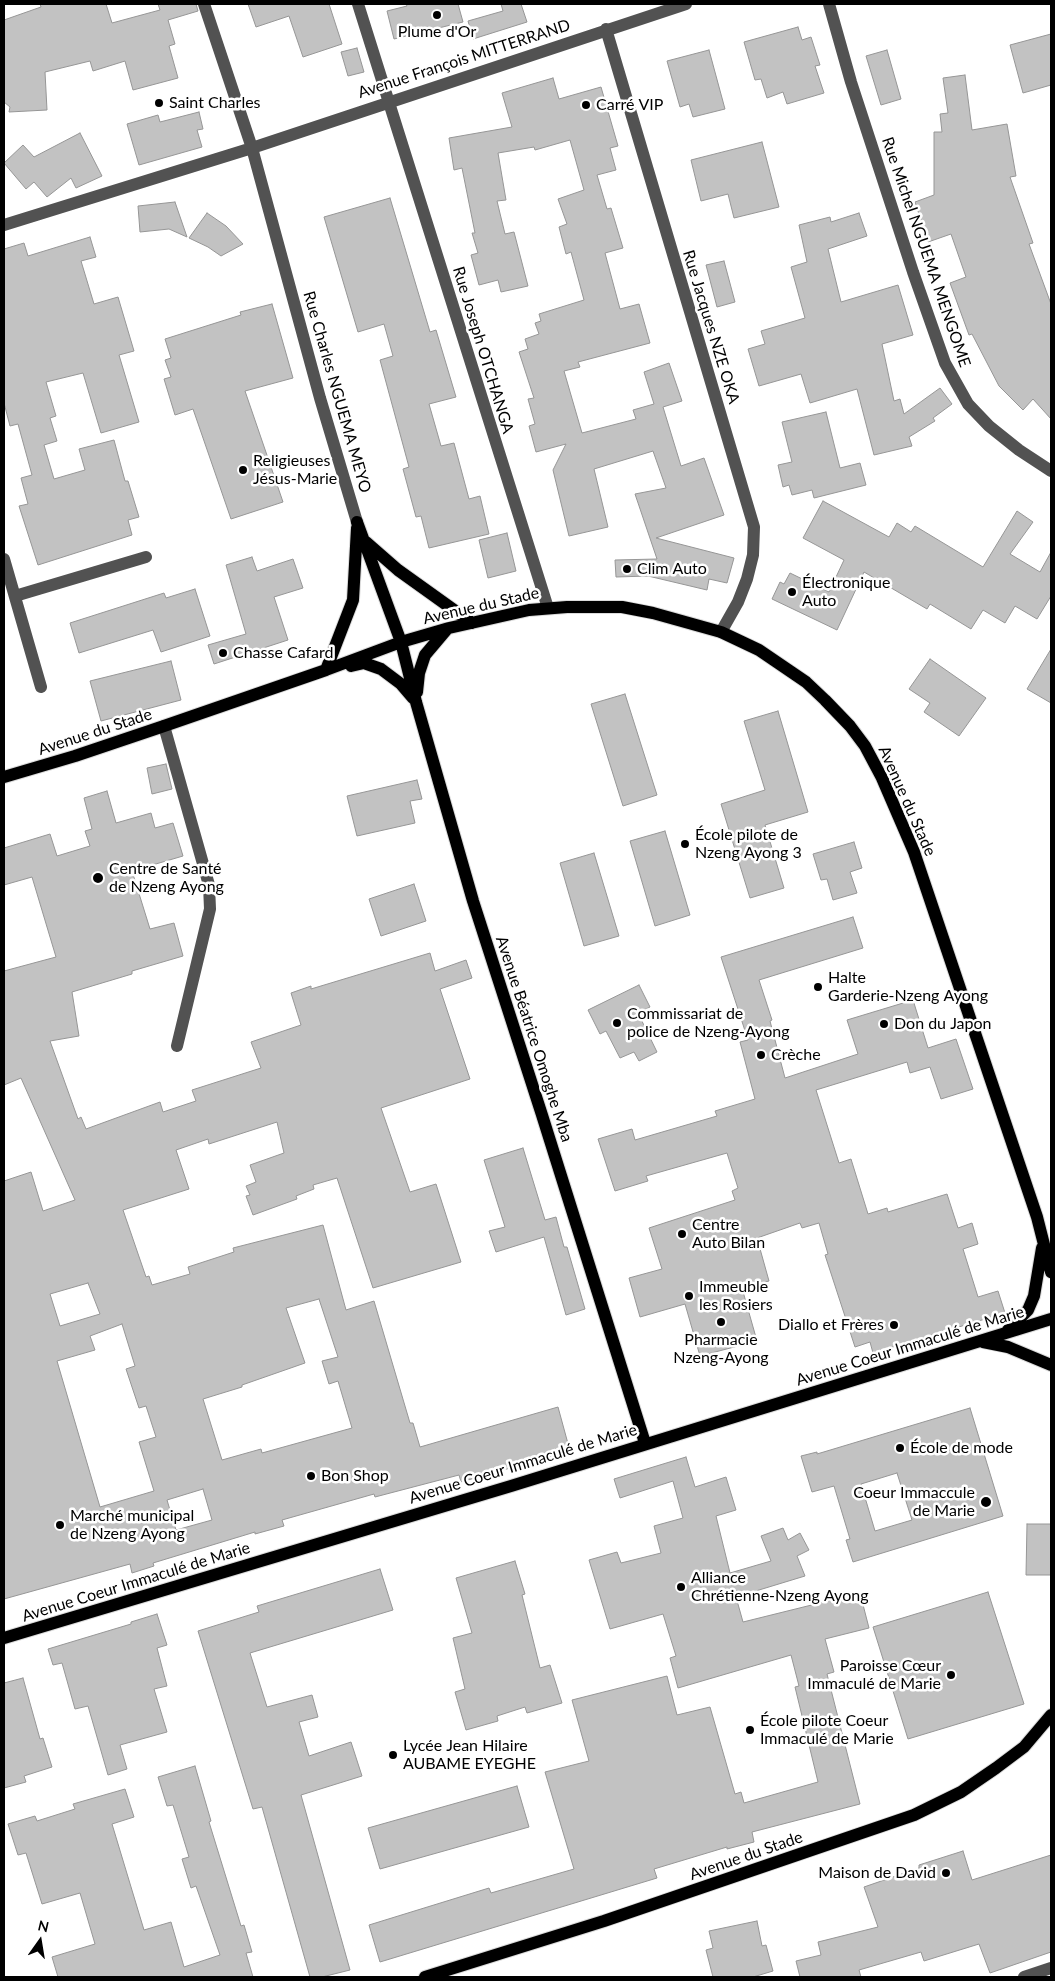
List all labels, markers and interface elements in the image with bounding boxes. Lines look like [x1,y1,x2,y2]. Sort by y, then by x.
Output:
marker: Plume d'Or [431,9,443,21]
street label: Avenue François MITTERRAND [355,16,573,102]
place label: Plume d'Or [398,22,476,42]
place label: Saint Charles [169,93,261,113]
place label: Carré VIP [596,95,663,115]
marker: Saint Charles [153,97,165,109]
marker: Carré VIP [580,99,592,111]
street label: Rue Michel NGUEMA MENGOME [877,134,975,370]
street label: Rue Jacques NZE OKA [678,248,744,406]
street label: Rue Joseph OTCHANGA [448,264,518,436]
street label: Rue Charles NGUEMA MEYO [299,289,375,495]
place label: Religieuses Jésus-Marie [253,451,337,489]
marker: Religieuses Jésus-Marie [237,464,249,476]
place label: Clim Auto [637,559,707,579]
marker: Clim Auto [621,563,633,575]
place label: Électronique Auto [802,573,890,611]
street label: Avenue du Stade [421,583,541,629]
marker: Électronique Auto [786,586,798,598]
place label: Chasse Cafard [233,643,333,663]
marker: Chasse Cafard [217,647,229,659]
street label: Avenue du Stade [36,705,154,759]
street label: Avenue du Stade [874,743,940,859]
place label: École pilote de Nzeng Ayong 3 [695,825,802,863]
marker: École pilote de Nzeng Ayong 3 [679,838,691,850]
place label: Centre de Santé de Nzeng Ayong [109,859,224,897]
marker: Centre de Santé de Nzeng Ayong [91,871,105,885]
street label: Avenue Béatrice Omoghe Mba [492,934,576,1144]
place label: Halte Garderie-Nzeng Ayong [828,968,988,1006]
marker: Halte Garderie-Nzeng Ayong [812,981,824,993]
place label: Commissariat de police de Nzeng-Ayong [627,1004,789,1042]
place label: Don du Japon [894,1014,991,1034]
marker: Commissariat de police de Nzeng-Ayong [611,1017,623,1029]
marker: Don du Japon [878,1018,890,1030]
place label: Crèche [771,1045,821,1065]
marker: Crèche [755,1049,767,1061]
place label: Centre Auto Bilan [692,1215,765,1253]
marker: Centre Auto Bilan [676,1228,688,1240]
place label: Immeuble les Rosiers [699,1277,773,1315]
marker: Immeuble les Rosiers [683,1290,695,1302]
street label: Avenue Coeur Immaculé de Marie [794,1302,1026,1390]
place label: Diallo et Frères [778,1315,884,1335]
marker: Pharmacie Nzeng-Ayong [715,1316,727,1328]
marker: Diallo et Frères [888,1319,900,1331]
place label: Pharmacie Nzeng-Ayong [673,1330,769,1368]
street label: Avenue Coeur Immaculé de Marie [407,1420,639,1508]
place label: École de mode [910,1438,1013,1458]
marker: École de mode [894,1442,906,1454]
place label: Bon Shop [321,1466,389,1486]
marker: Bon Shop [305,1470,317,1482]
place label: Coeur Immaccule de Marie [853,1483,975,1521]
marker: Coeur Immaccule de Marie [979,1495,993,1509]
place label: Marché municipal de Nzeng Ayong [70,1506,194,1544]
marker: Marché municipal de Nzeng Ayong [54,1519,66,1531]
street label: Avenue Coeur Immaculé de Marie [20,1538,252,1626]
place label: Alliance Chrétienne-Nzeng Ayong [691,1568,868,1606]
marker: Alliance Chrétienne-Nzeng Ayong [675,1581,687,1593]
place label: Paroisse Cœur Immaculé de Marie [807,1656,941,1694]
marker: Paroisse Cœur Immaculé de Marie [945,1669,957,1681]
place label: École pilote Coeur Immaculé de Marie [760,1711,894,1749]
marker: École pilote Coeur Immaculé de Marie [744,1724,756,1736]
place label: Lycée Jean Hilaire AUBAME EYEGHE [403,1736,536,1774]
marker: Lycée Jean Hilaire AUBAME EYEGHE [387,1749,399,1761]
street label: Avenue du Stade [687,1828,805,1884]
place label: Maison de David [818,1863,936,1883]
marker: Maison de David [940,1867,952,1879]
north arrow [15,1916,65,1966]
text: N [36,1916,51,1935]

